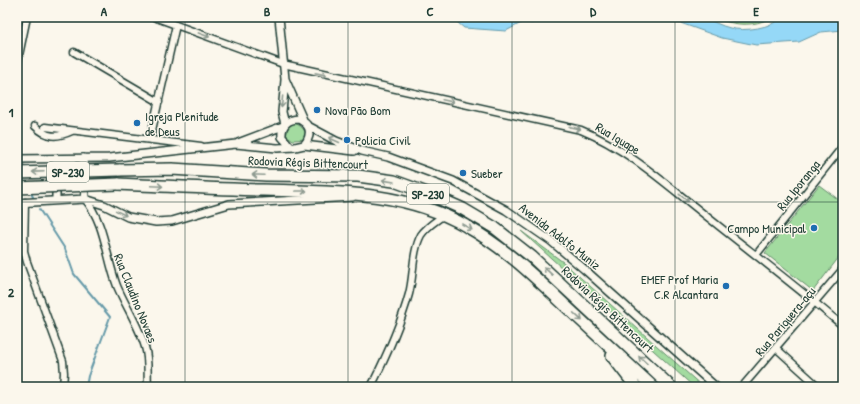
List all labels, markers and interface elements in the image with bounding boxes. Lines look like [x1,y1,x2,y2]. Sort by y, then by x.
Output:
text: A [101,2,108,20]
text: B [264,2,271,20]
text: C [426,2,434,20]
text: D [590,2,597,20]
text: E [753,2,759,20]
one-way arrow [197,32,210,39]
one-way arrow [314,70,327,78]
one-way arrow [279,95,286,108]
one-way arrow [441,97,454,105]
place label: Nova Pão Bom [325,101,391,119]
text: 1 [9,103,14,121]
marker: Nova Pão Bom [312,105,322,115]
place label: Igreja Plenitude de Deus [145,107,219,140]
marker: Igreja Plenitude de Deus [132,118,142,128]
street label: Rua Iguape [592,118,644,158]
one-way arrow [569,125,582,133]
place label: Policia Civil [355,131,411,149]
marker: Policia Civil [342,135,352,145]
one-way arrow [329,136,341,143]
street label: Rodovia Régis Bittencourt [248,151,369,173]
street label: Rua Iporanga [772,156,824,214]
road number: SP-230 [47,162,89,182]
place label: Sueber [471,164,503,182]
marker: Sueber [458,168,468,178]
one-way arrow [32,169,45,176]
one-way arrow [252,171,265,178]
one-way arrow [382,176,395,184]
one-way arrow [150,182,163,189]
road number: SP-230 [407,184,449,204]
one-way arrow [294,187,307,195]
one-way arrow [678,194,689,203]
street label: Avenida Adolfo Muniz [515,198,605,274]
one-way arrow [114,210,126,217]
place label: Campo Municipal [727,219,807,237]
one-way arrow [461,223,473,231]
marker: Campo Municipal [809,223,819,233]
street label: Rua Claudino Novaes [110,251,162,345]
street label: Rodovia Régis Bittencourt [558,262,658,357]
one-way arrow [543,266,553,276]
place label: EMEF Prof Maria C.R Alcantara [641,270,718,303]
marker: EMEF Prof Maria C.R Alcantara [721,281,731,291]
street label: Rua Pariquera-açu [751,282,819,360]
text: 2 [8,283,15,301]
one-way arrow [573,313,584,322]
one-way arrow [637,356,648,365]

